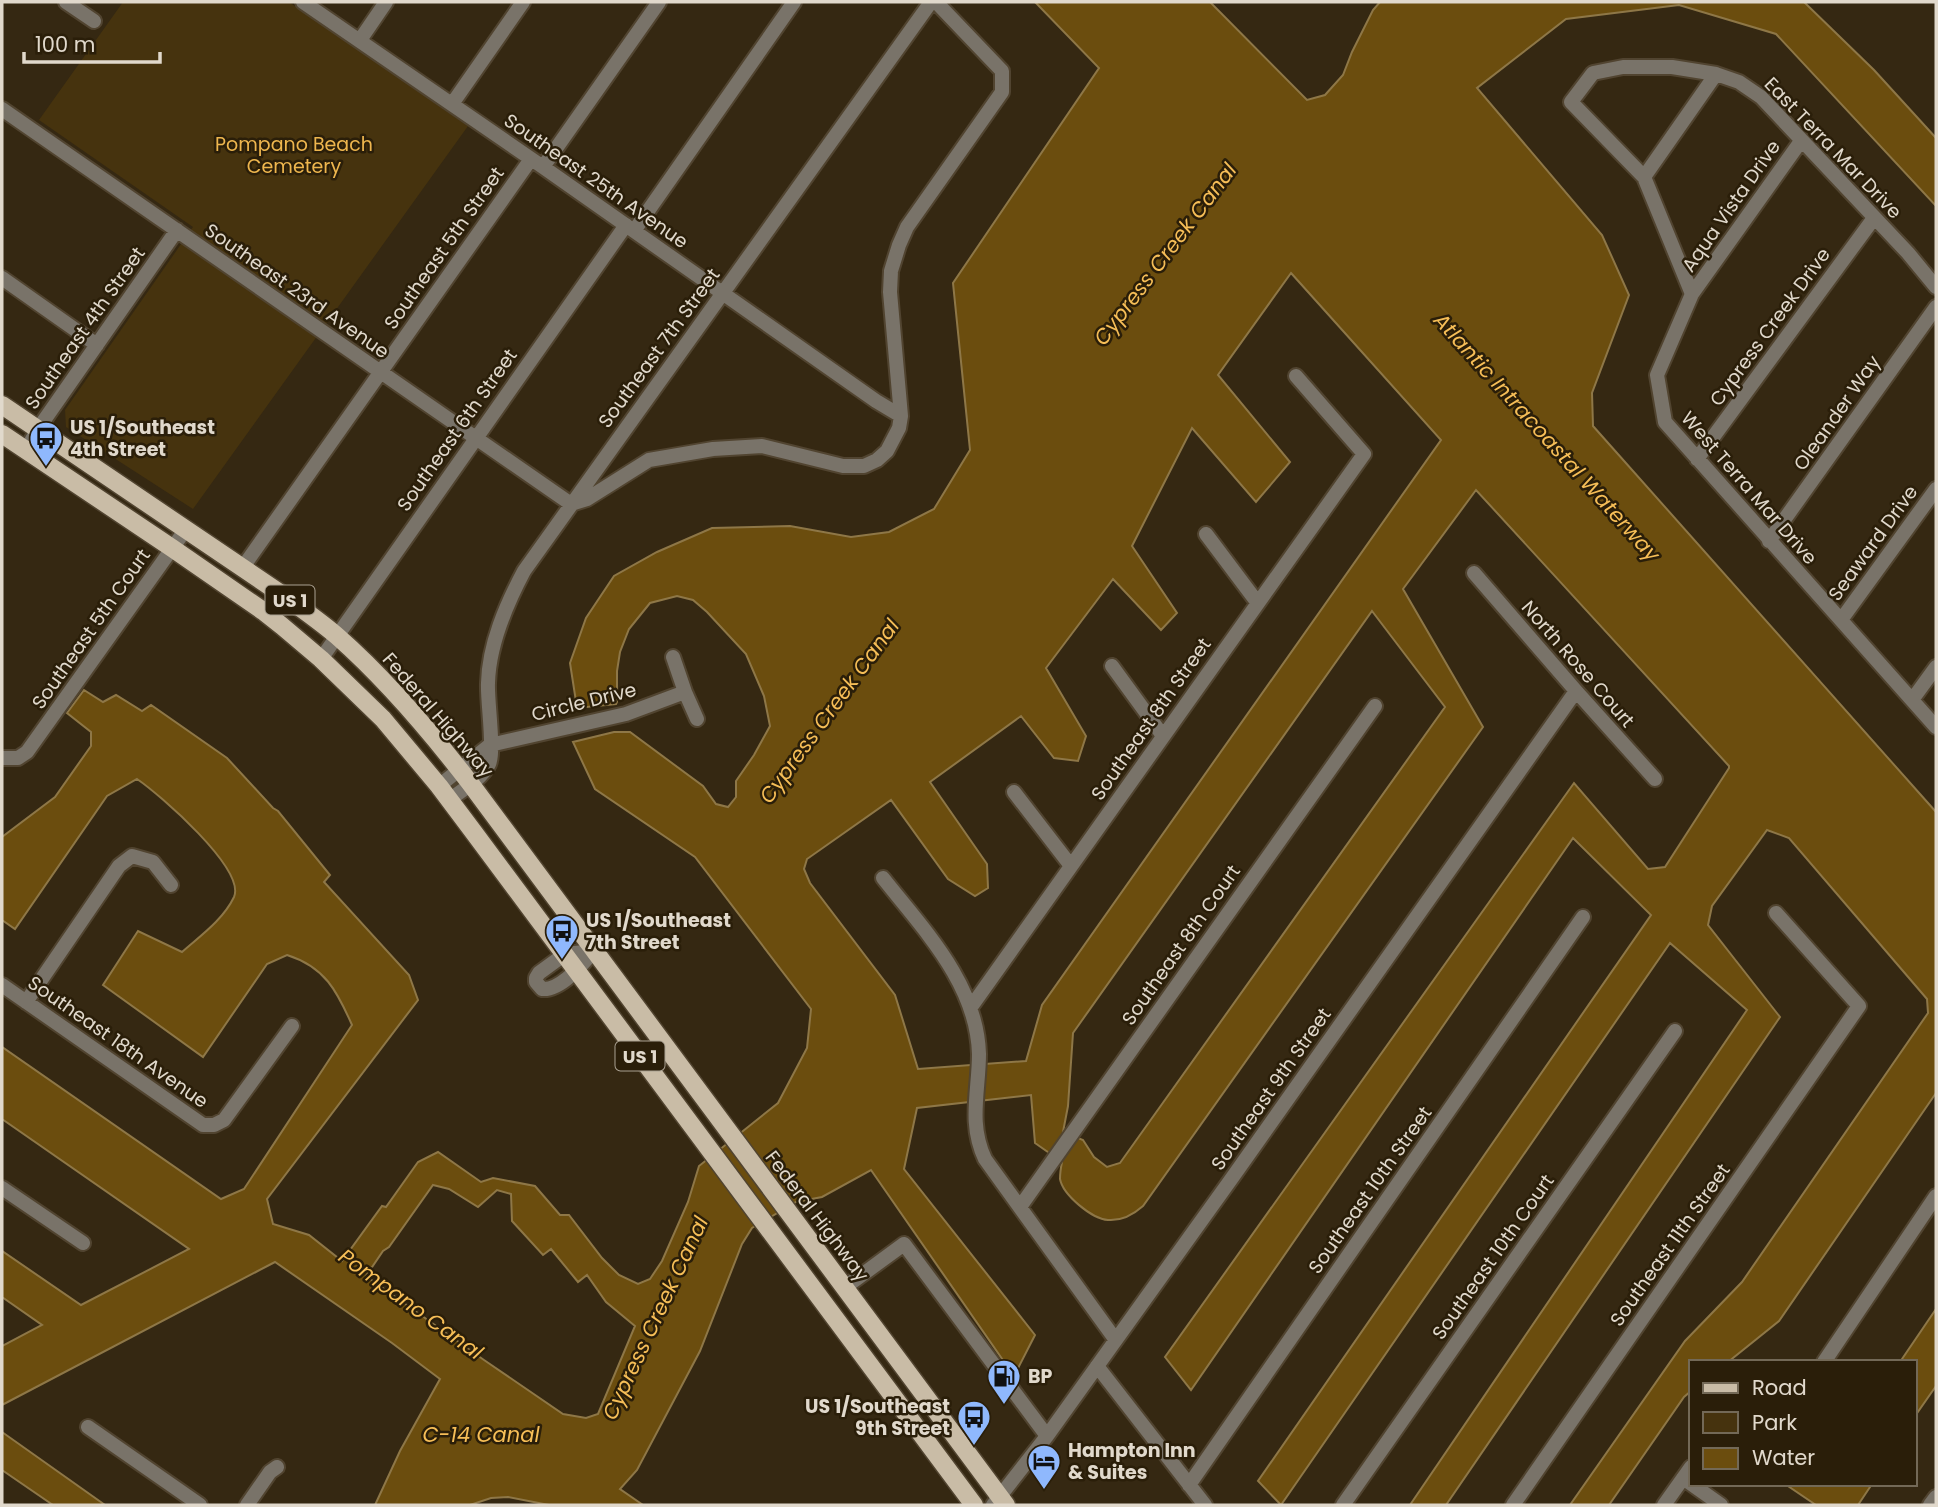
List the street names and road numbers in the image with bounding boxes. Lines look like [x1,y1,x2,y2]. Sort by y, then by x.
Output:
street label: East Terra Mar Drive [1758,71,1908,225]
street label: Southeast 25th Avenue [498,107,694,255]
street label: Aqua Vista Drive [1675,135,1787,277]
street label: Southeast 5th Street [378,161,510,335]
street label: Southeast 23rd Avenue [199,217,395,365]
street label: Southeast 4th Street [19,241,151,415]
street label: Cypress Creek Drive [1703,242,1837,412]
street label: Southeast 7th Street [592,263,726,433]
street label: Southeast 6th Street [391,343,523,517]
street label: Oleander Way [1787,350,1887,476]
street label: West Terra Mar Drive [1675,405,1823,571]
street label: Seaward Drive [1822,480,1924,606]
street label: Southeast 5th Court [25,543,157,715]
road number: US 1 [266,586,314,614]
street label: North Rose Court [1515,595,1641,733]
street label: Southeast 8th Street [1085,632,1217,806]
street label: Federal Highway [376,647,500,784]
street label: Circle Drive [529,676,639,728]
street label: Southeast 8th Court [1115,859,1247,1031]
street label: Southeast 18th Avenue [22,969,214,1115]
street label: Southeast 9th Street [1205,1002,1337,1176]
road number: US 1 [616,1042,664,1070]
street label: Southeast 10th Street [1302,1101,1438,1279]
street label: Federal Highway [759,1145,875,1287]
street label: Southeast 11th Street [1604,1158,1736,1332]
street label: Southeast 10th Court [1426,1169,1560,1345]

